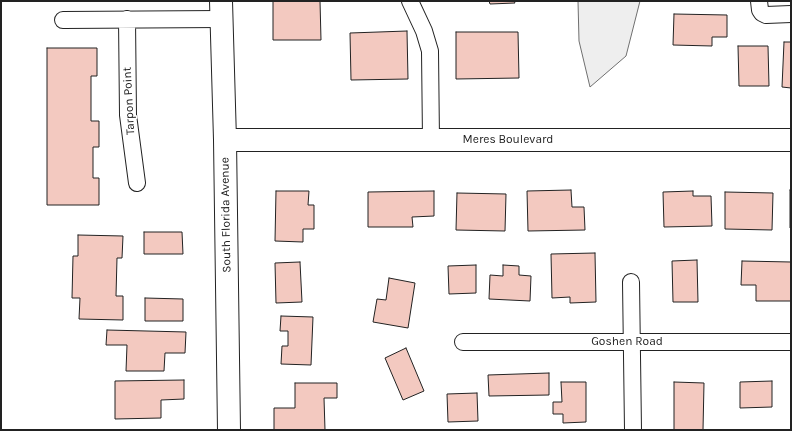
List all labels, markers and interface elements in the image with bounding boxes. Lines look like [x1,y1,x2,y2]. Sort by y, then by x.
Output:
street label: Tarpon Point [120,67,138,135]
street label: Meres Boulevard [463,133,553,147]
street label: South Florida Avenue [218,157,234,273]
street label: Goshen Road [591,335,663,349]

